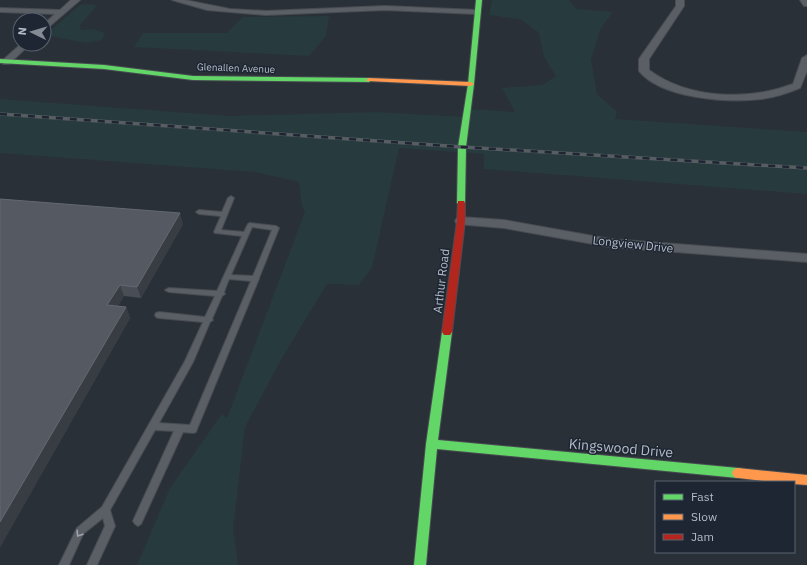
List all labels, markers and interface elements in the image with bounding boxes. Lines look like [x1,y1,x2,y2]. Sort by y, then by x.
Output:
north arrow [12,12,52,52]
text: N [15,27,29,36]
street label: Glenallen Avenue [197,60,276,76]
street label: Longview Drive [592,232,675,256]
street label: Arthur Road [430,248,452,314]
street label: Kingswood Drive [568,434,674,462]
legend [655,481,795,553]
text: Fast [691,489,714,504]
text: Slow [691,509,717,524]
one-way arrow [77,529,84,536]
text: Jam [691,529,714,544]

